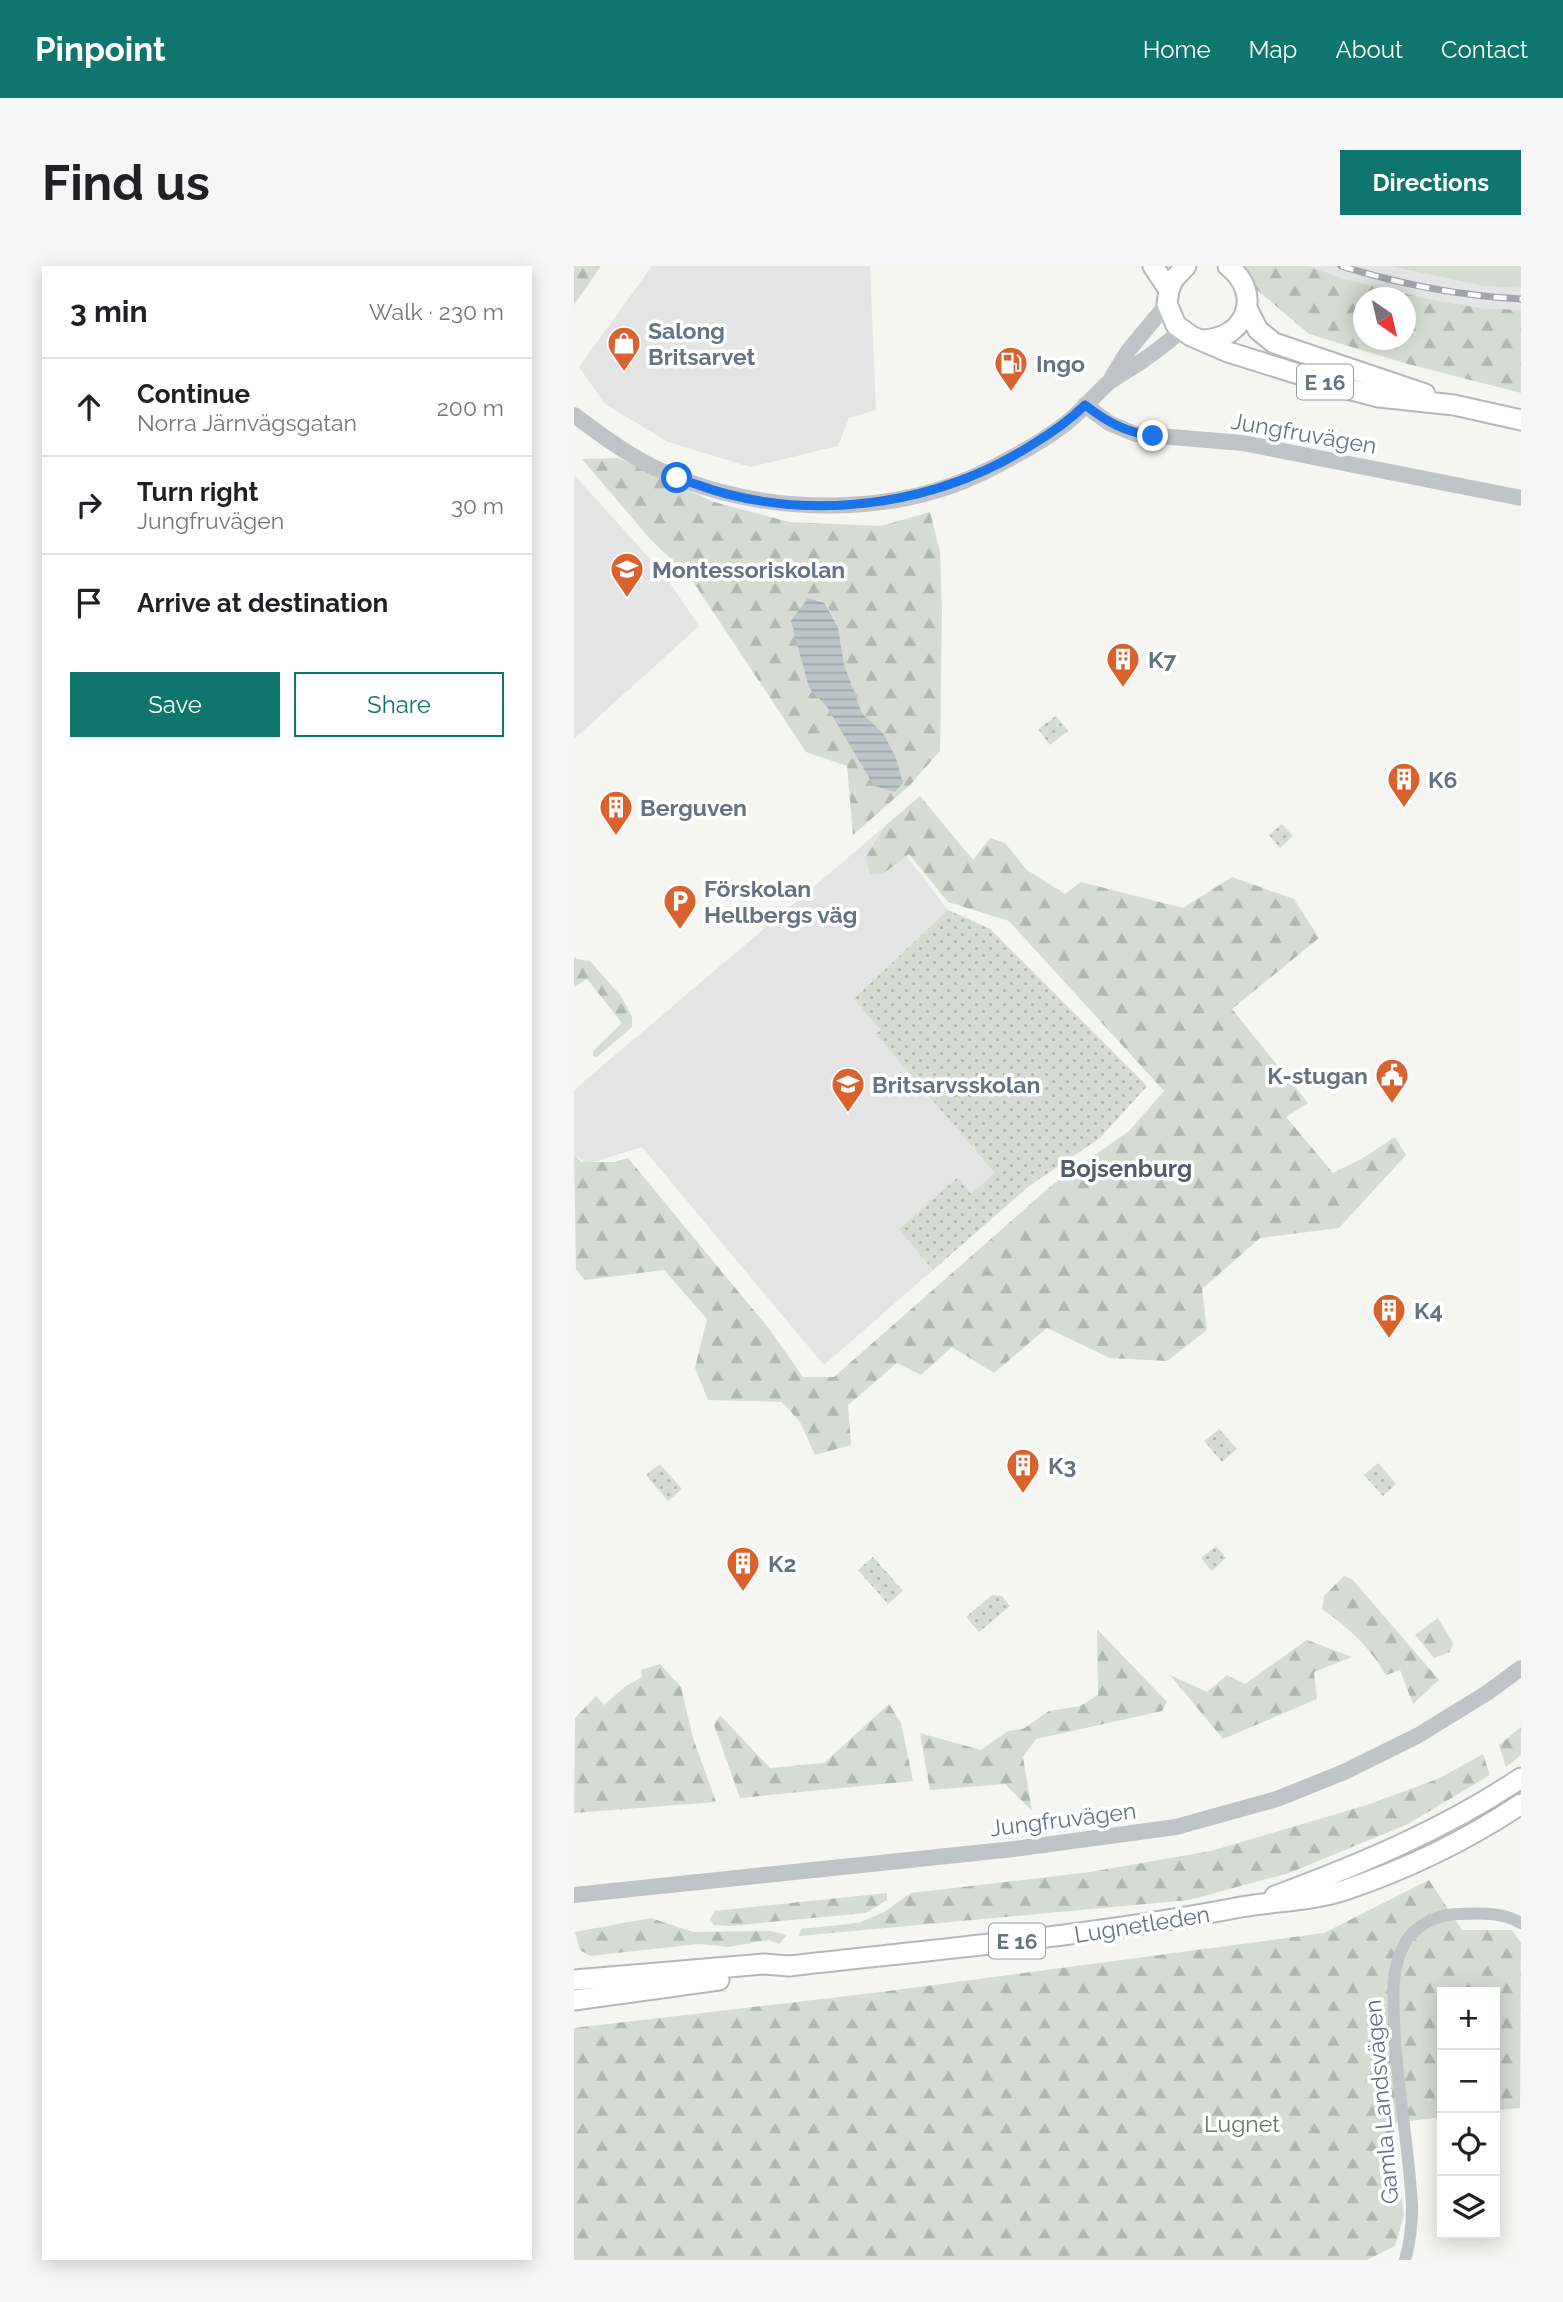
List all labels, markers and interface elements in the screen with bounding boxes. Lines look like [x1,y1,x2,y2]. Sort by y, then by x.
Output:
text: Pinpoint [35,30,166,69]
text: Home [1143,35,1211,64]
text: Map [1249,35,1297,64]
text: About [1335,35,1403,64]
text: Contact [1441,35,1528,64]
button: Directions [1340,150,1521,215]
text: Find us [42,154,210,211]
north arrow [1353,287,1416,350]
text: 3 min [70,294,148,329]
text: Walk · 230 m [369,298,504,325]
place label: Salong Britsarvet [648,317,756,370]
shop icon: Salong Britsarvet [605,324,643,373]
fuel station icon: Ingo [992,344,1030,393]
place label: Ingo [1036,350,1085,377]
road number: E 16 [1297,365,1353,400]
text: Continue [137,379,250,409]
icon: ahead [70,388,108,426]
text: 200 m [437,394,504,421]
street label: Jungfruvägen [1229,407,1379,459]
text: Norra Järnvägsgatan [137,409,357,436]
route end [1137,420,1168,451]
route start [661,462,692,493]
text: Turn right [137,477,258,507]
icon: right [70,486,108,524]
text: 30 m [451,492,504,519]
text: Jungfruvägen [137,507,284,534]
school or university icon: Montessoriskolan [608,550,646,599]
place label: Montessoriskolan [652,556,845,583]
icon: arrive [70,584,108,622]
text: Arrive at destination [137,588,388,618]
building icon: K7 [1104,640,1142,689]
place label: K7 [1148,646,1176,673]
button: Save [70,672,280,737]
button: Share [294,672,504,737]
building icon: K6 [1385,760,1423,809]
place label: K6 [1428,766,1457,793]
building icon: Berguven [597,788,635,837]
place label: Berguven [640,794,747,821]
place label: Förskolan Hellbergs väg [704,875,857,928]
parking icon: Förskolan Hellbergs väg [661,882,699,931]
public building icon: K-stugan [1373,1056,1411,1105]
place label: K-stugan [1267,1062,1368,1089]
school or university icon: Britsarvsskolan [829,1065,867,1114]
place label: Britsarvsskolan [872,1071,1040,1098]
district label: Bojsenburg [1060,1154,1192,1183]
building icon: K4 [1370,1291,1408,1340]
place label: K4 [1414,1297,1443,1324]
building icon: K3 [1004,1446,1042,1495]
place label: K3 [1048,1452,1076,1479]
building icon: K2 [724,1544,762,1593]
place label: K2 [768,1550,797,1577]
street label: Jungfruvägen [988,1797,1138,1841]
street label: Lugnetleden [1072,1900,1212,1948]
road number: E 16 [989,1924,1045,1958]
map controls [1437,1987,1500,2239]
button: + [1437,1987,1500,2050]
street label: Gamla Landsvägen [1359,1999,1403,2205]
button: − [1437,2050,1500,2113]
park label: Lugnet [1204,2110,1280,2137]
button: locate [1437,2113,1500,2176]
button: layers [1437,2176,1500,2239]

